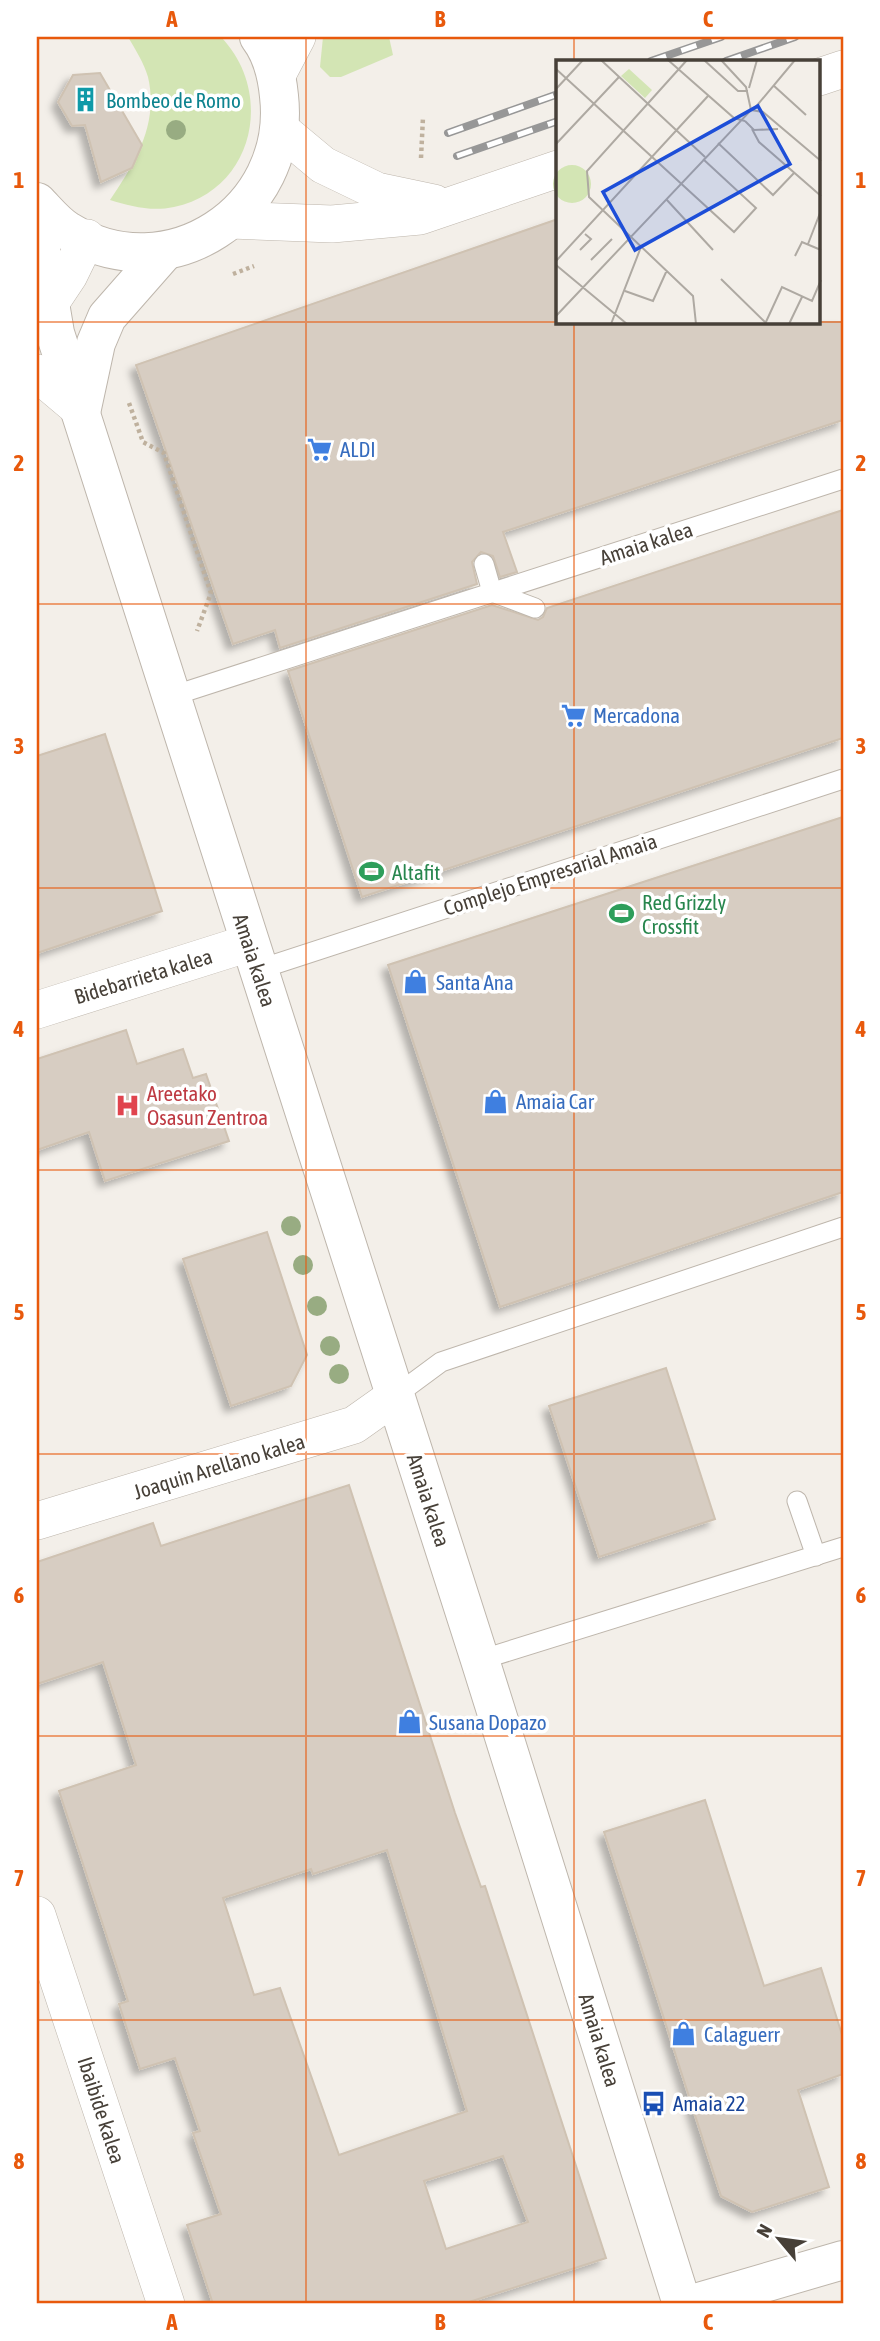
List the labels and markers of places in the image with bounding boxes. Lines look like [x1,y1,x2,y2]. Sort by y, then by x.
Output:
building icon: Bombeo de Romo [72,86,100,114]
place label: Bombeo de Romo [106,88,241,112]
supermarket icon: ALDI [306,435,334,463]
place label: ALDI [340,437,376,461]
supermarket icon: Mercadona [559,701,587,729]
place label: Mercadona [593,703,680,727]
sports icon: Altafit [358,858,386,886]
place label: Altafit [392,860,440,884]
place label: Red Grizzly Crossfit [642,890,726,938]
sports icon: Red Grizzly Crossfit [608,900,636,928]
shop icon: Santa Ana [402,968,430,996]
place label: Santa Ana [436,970,514,994]
place label: Areetako Osasun Zentroa [147,1081,268,1129]
shop icon: Amaia Car [482,1087,510,1115]
place label: Amaia Car [516,1089,595,1113]
hospital icon: Areetako Osasun Zentroa [113,1091,141,1119]
shop icon: Susana Dopazo [395,1708,423,1736]
place label: Susana Dopazo [429,1710,547,1734]
shop icon: Calaguerr [670,2020,698,2048]
place label: Calaguerr [704,2022,780,2046]
bus stop icon: Amaia 22 [639,2089,667,2117]
place label: Amaia 22 [673,2091,745,2115]

